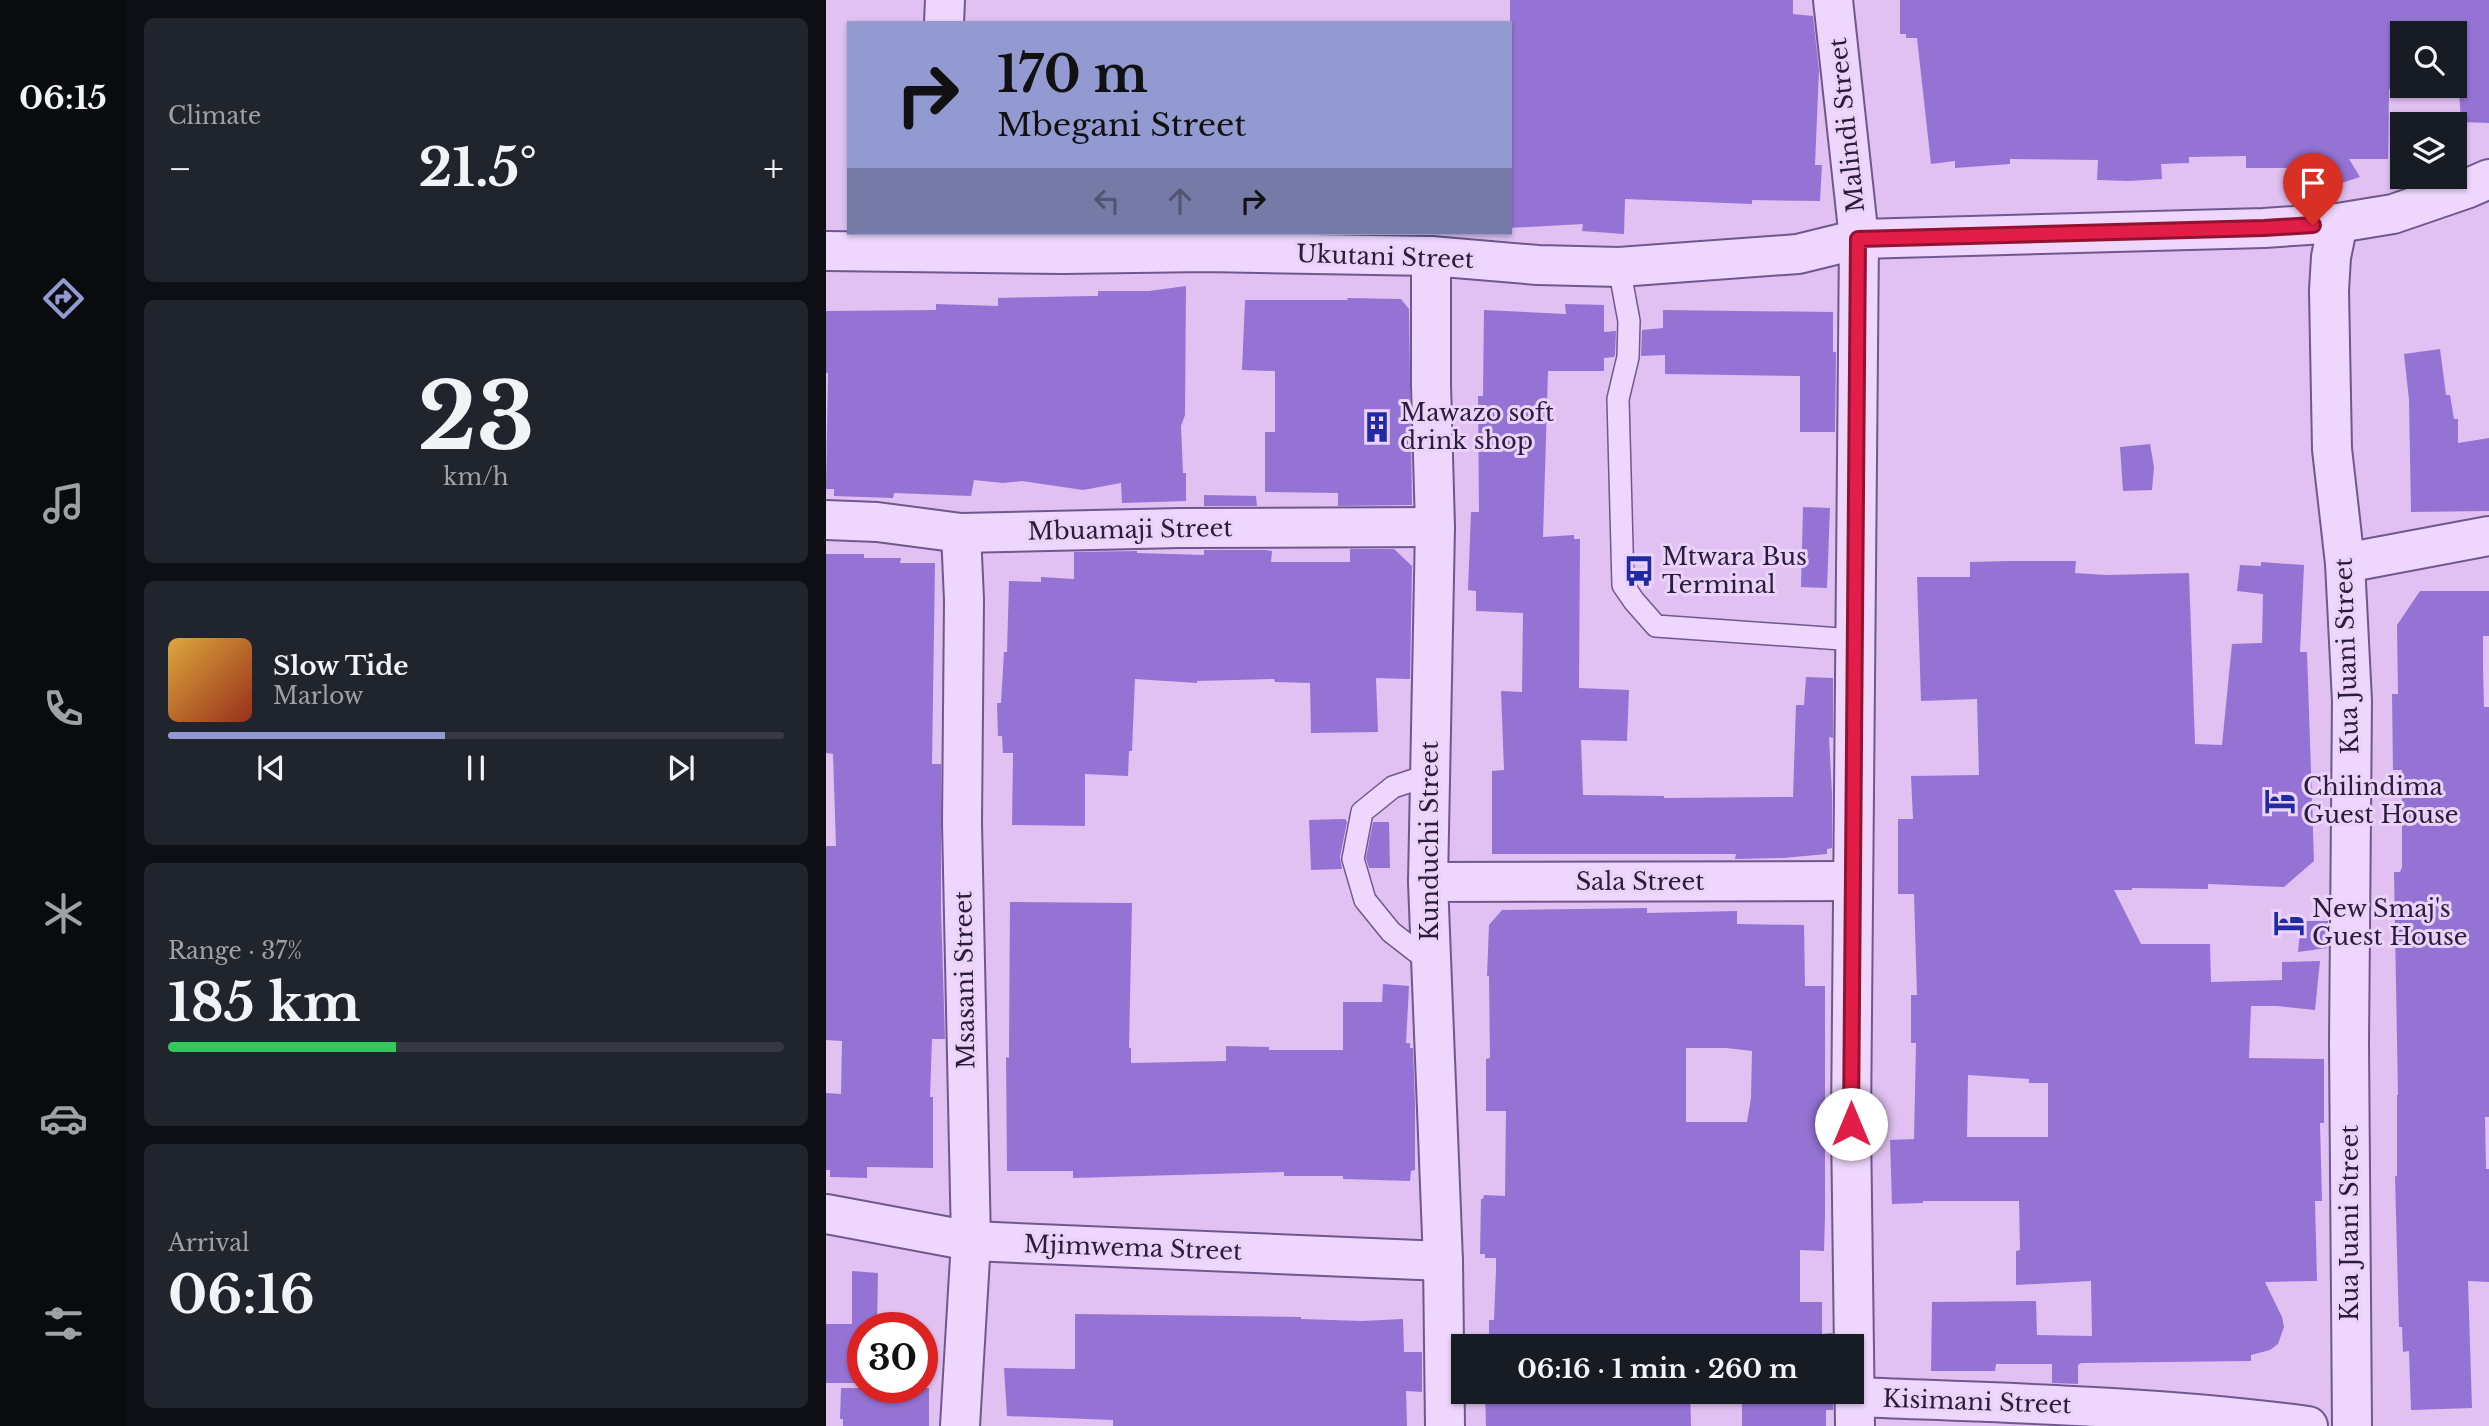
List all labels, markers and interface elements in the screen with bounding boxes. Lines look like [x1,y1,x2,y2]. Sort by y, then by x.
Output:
map controls [2390,21,2467,189]
button: search [2390,21,2467,98]
street label: Malindi Street [1823,36,1870,214]
text: 170 m [997,44,1148,105]
icon: right [882,49,973,140]
text: 06:15 [19,78,107,118]
text: Climate [168,102,261,130]
text: Mbegani Street [997,105,1246,145]
button: layers [2390,112,2467,189]
text: 21.5° [418,136,537,200]
text: − [168,145,192,192]
text: + [763,145,784,192]
pin [2283,153,2343,225]
icon: arrive [2294,164,2332,202]
icon: left [1088,182,1126,220]
icon: ahead [1161,182,1199,220]
icon: right [1234,182,1272,220]
street label: Ukutani Street [1296,239,1474,274]
icon: directions [39,274,88,323]
text: 23 [417,361,535,474]
place label: Mawazo soft drink shop [1400,398,1554,455]
building icon: Mawazo soft drink shop [1360,410,1394,444]
text: km/h [443,463,509,491]
icon: music [39,479,88,528]
street label: Mbuamaji Street [1027,513,1233,546]
place label: Mtwara Bus Terminal [1662,542,1807,599]
bus stop icon: Mtwara Bus Terminal [1622,554,1656,588]
street label: Kua Juani Street [2329,557,2364,755]
text: Slow Tide [273,650,409,682]
text: Marlow [273,682,363,710]
icon: phone [39,684,88,733]
street label: Kunduchi Street [1415,741,1444,941]
icon: previous [252,749,290,787]
icon: pause [457,749,495,787]
icon: next [662,749,700,787]
place label: Chilindima Guest House [2303,772,2459,829]
hotel icon: Chilindima Guest House [2263,784,2297,818]
street label: Sala Street [1576,867,1704,896]
icon: climate [39,889,88,938]
street label: Msasani Street [948,891,981,1069]
place label: New Smaj's Guest House [2312,894,2468,951]
hotel icon: New Smaj's Guest House [2272,906,2306,940]
text: Range · 37% [168,937,302,965]
text: 185 km [168,971,361,1035]
position arrow [1814,1087,1888,1161]
icon: car [39,1094,88,1143]
street label: Kua Juani Street [2335,1125,2364,1321]
text: Arrival [168,1229,249,1257]
street label: Mjimwema Street [1023,1229,1243,1266]
text: 06:16 [168,1263,315,1327]
icon: filters [39,1299,88,1348]
speed limit sign: 30 [847,1312,938,1403]
text: 06:16 · 1 min · 260 m [1517,1353,1798,1385]
street label: Kisimani Street [1882,1384,2072,1419]

